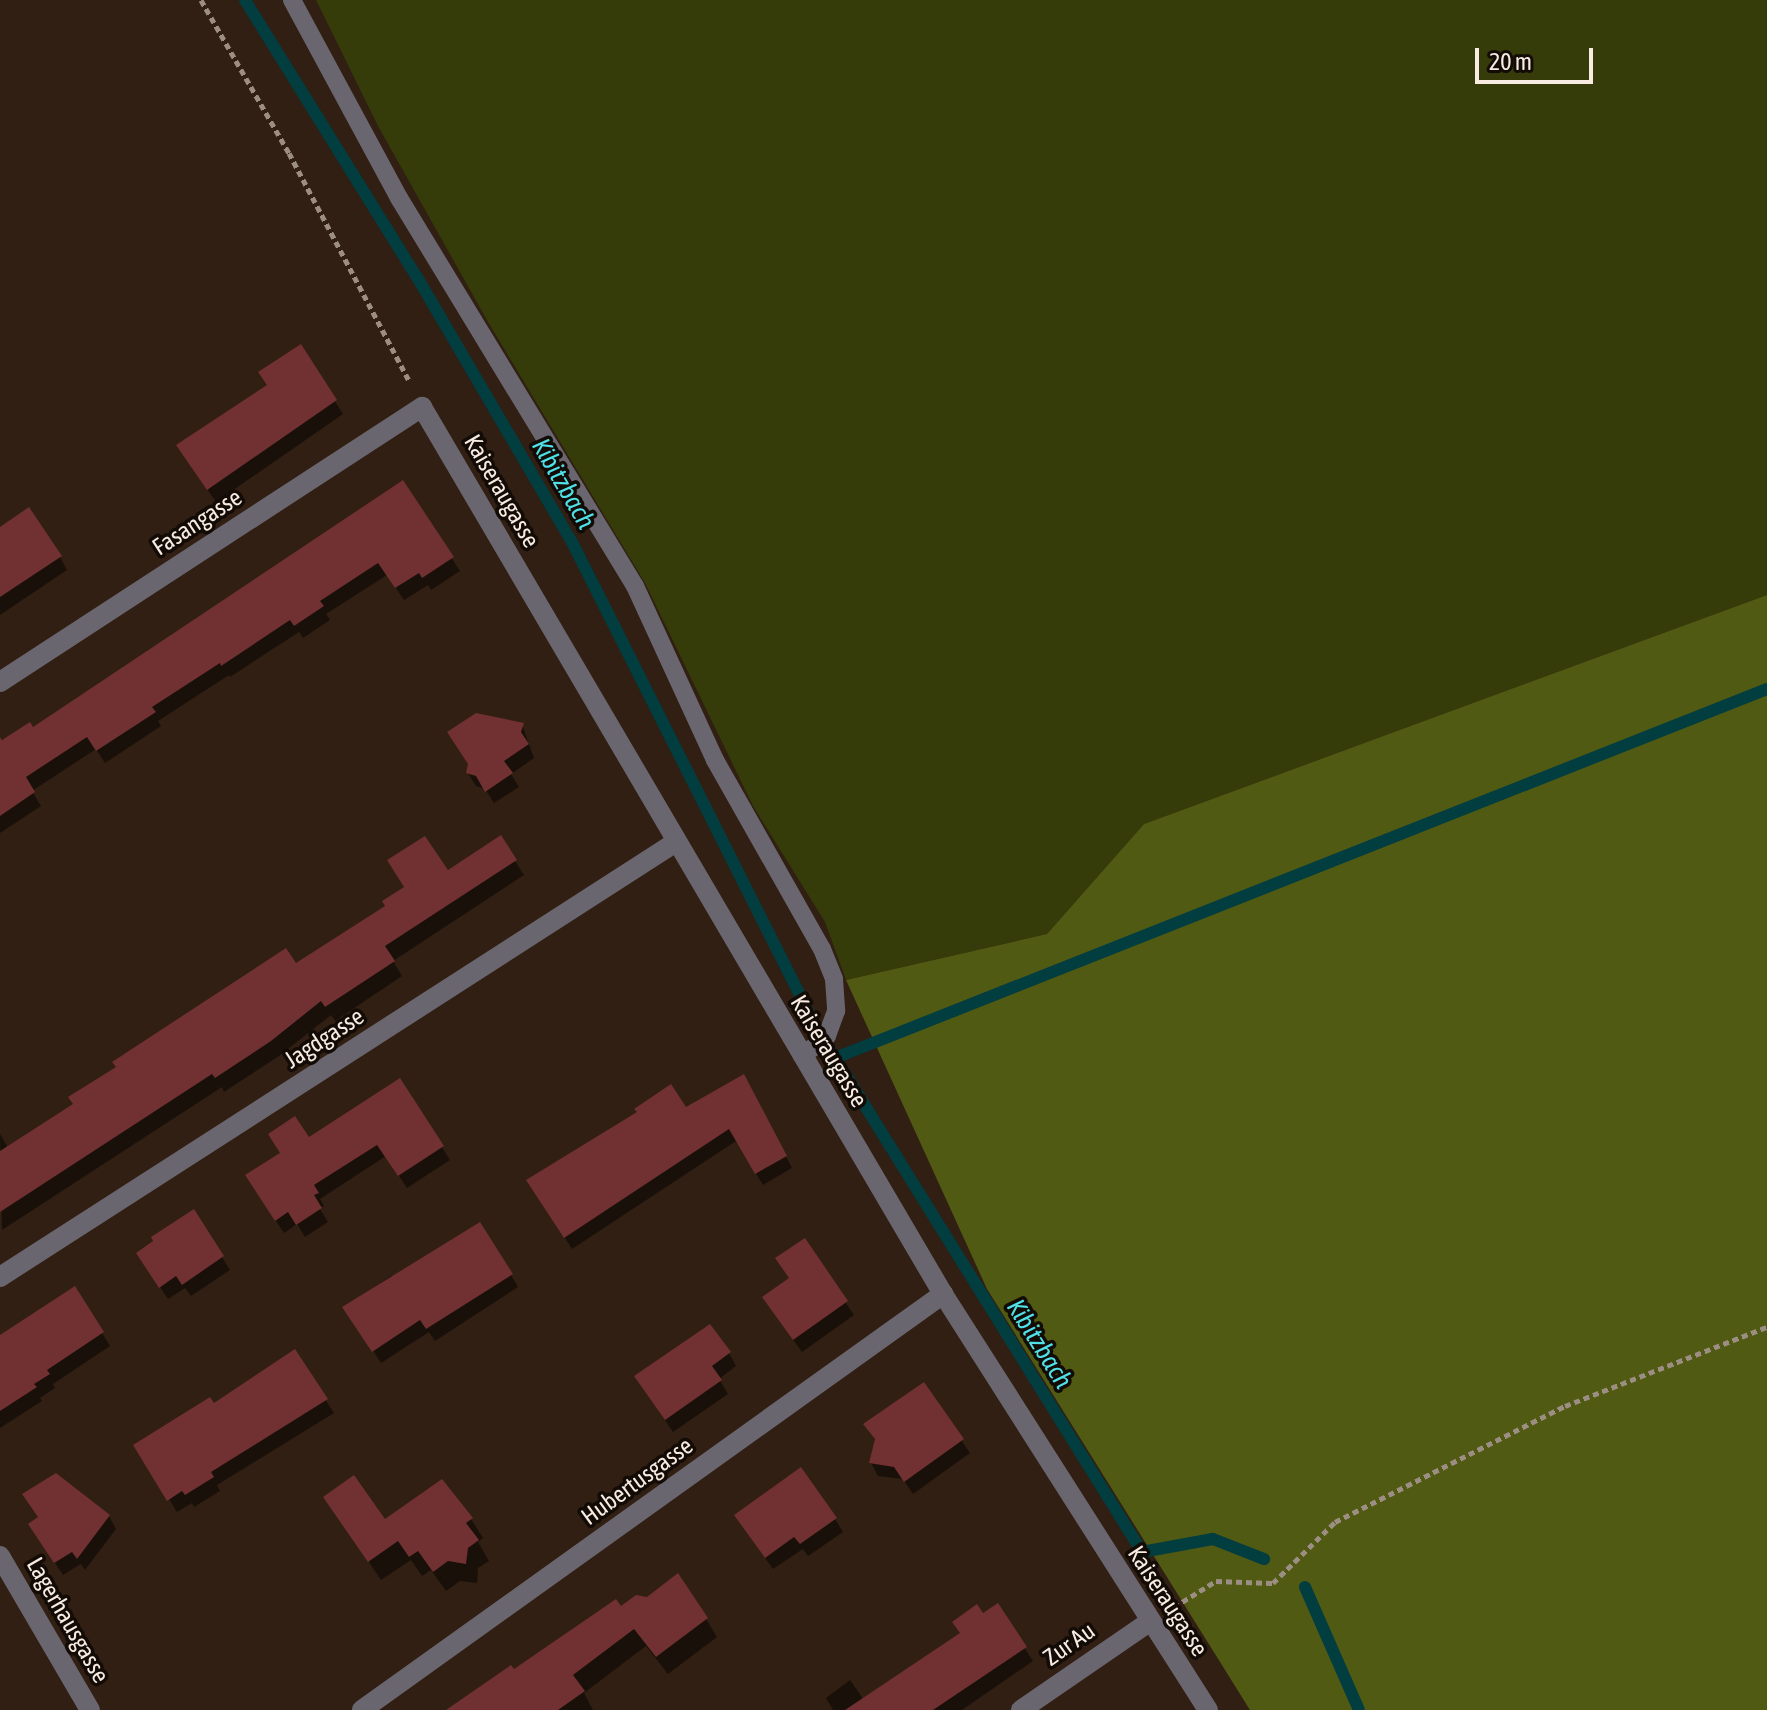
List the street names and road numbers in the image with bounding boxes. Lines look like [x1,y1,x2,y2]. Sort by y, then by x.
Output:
street label: Kaiseraugasse [458,429,546,553]
street label: Fasangasse [147,483,247,561]
street label: Kaiseraugasse [784,990,874,1112]
street label: Jagdgasse [279,1002,369,1074]
street label: Hubertusgasse [576,1431,698,1531]
street label: Kaiseraugasse [1122,1541,1214,1661]
street label: Lagerhausgasse [21,1552,115,1688]
street label: Zur Au [1038,1616,1100,1672]

